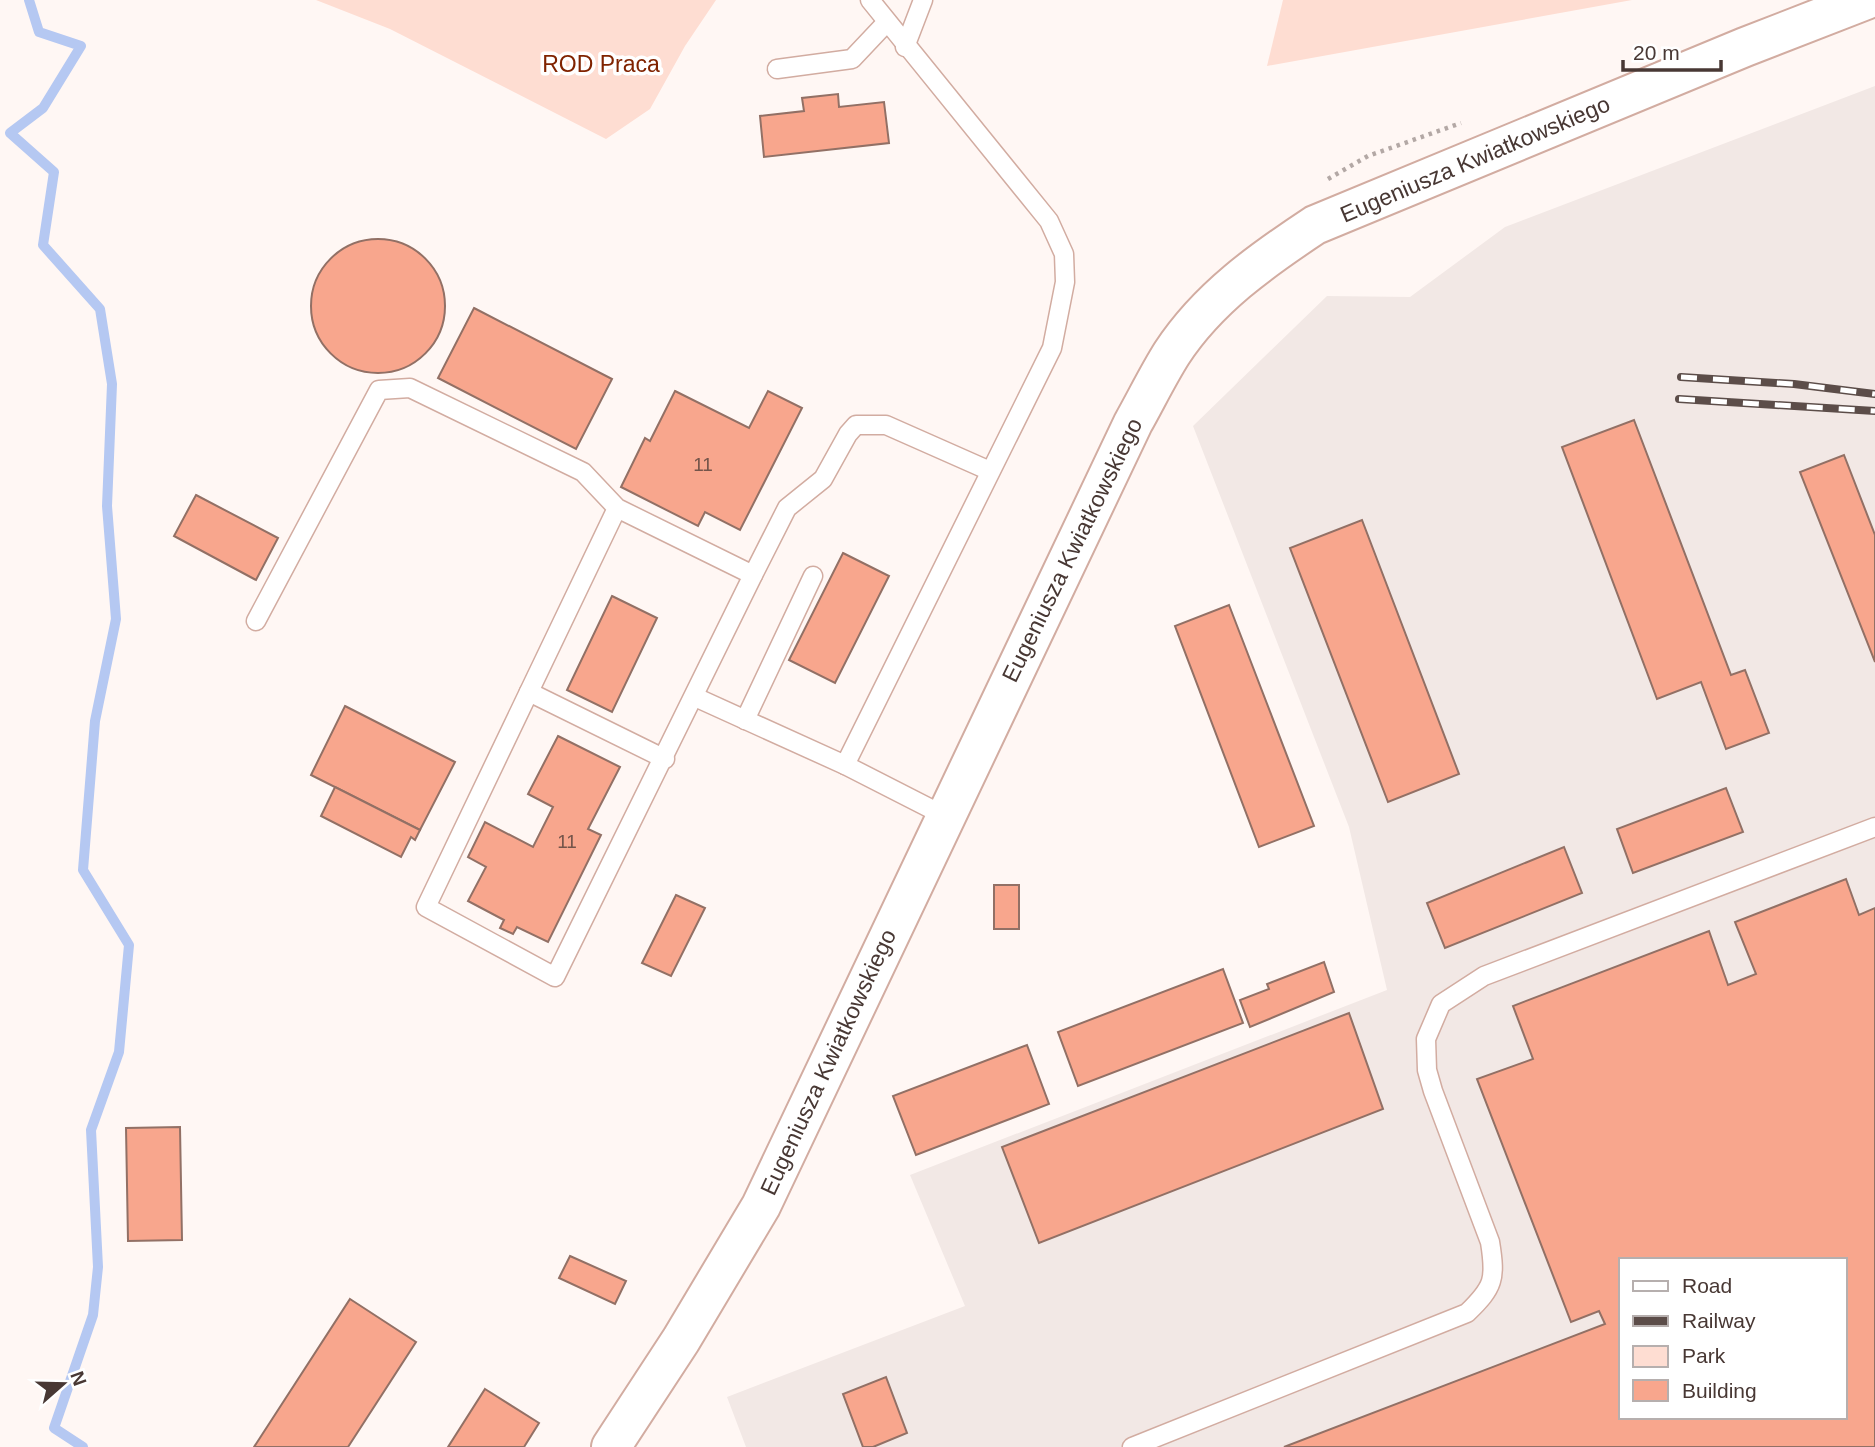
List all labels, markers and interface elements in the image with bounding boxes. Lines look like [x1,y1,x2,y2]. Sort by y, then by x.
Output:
scale bar [1623,28,1721,72]
text: 20 m [1633,41,1680,64]
park label: ROD Praca [542,51,660,77]
street label: Eugeniusza Kwiatkowskiego [1336,90,1614,228]
street label: Eugeniusza Kwiatkowskiego [997,414,1147,686]
house number: 11 [693,454,713,475]
house number: 11 [557,831,577,852]
street label: Eugeniusza Kwiatkowskiego [755,925,901,1199]
legend [1619,1258,1847,1419]
text: Road [1682,1274,1732,1297]
text: Railway [1682,1309,1756,1332]
text: Park [1682,1344,1726,1367]
north arrow [28,1349,98,1419]
text: N [66,1368,91,1388]
text: Building [1682,1379,1757,1402]

